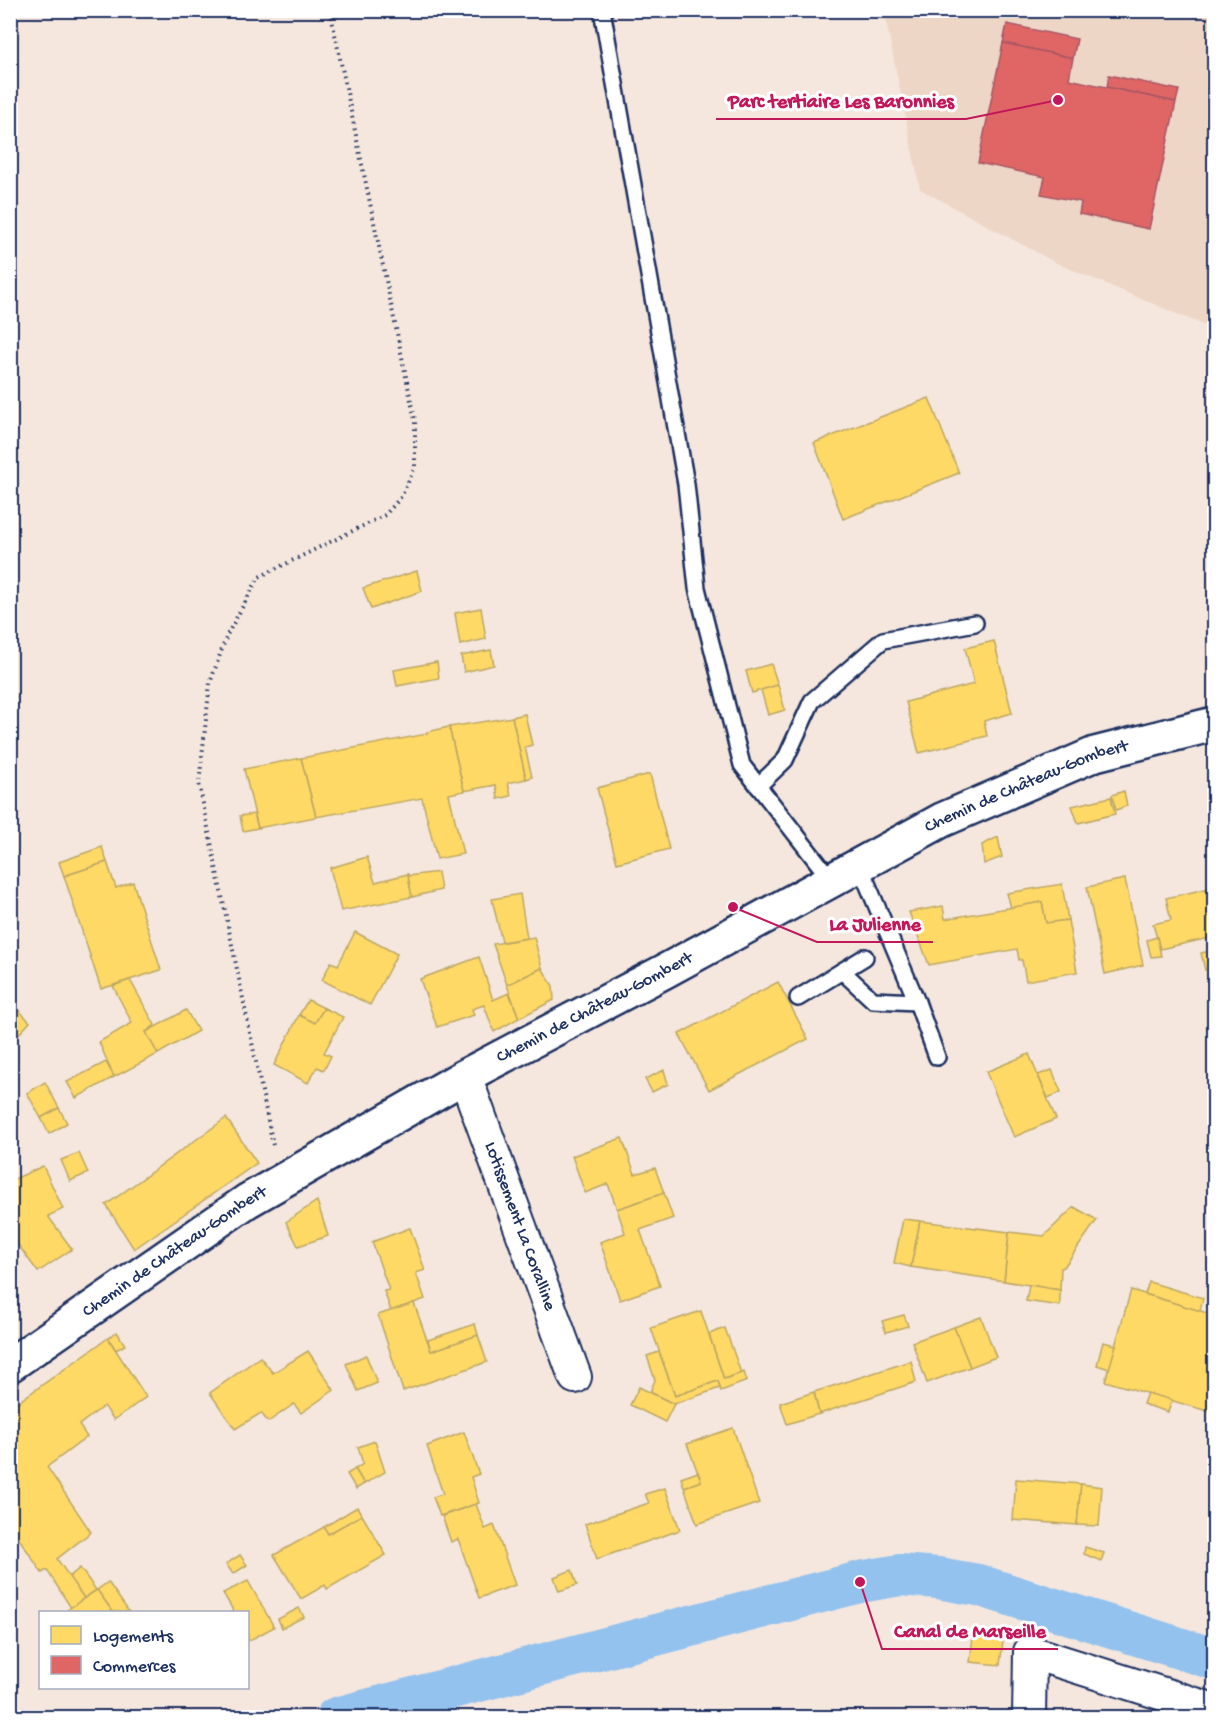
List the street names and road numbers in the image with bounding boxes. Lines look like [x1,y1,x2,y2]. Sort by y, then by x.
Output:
street label: Chemin de Château-Gombert [921,735,1132,838]
street label: Chemin de Château-Gombert [493,947,698,1068]
street label: Lotissement La Coralline [479,1139,561,1314]
street label: Chemin de Château-Gombert [79,1181,272,1322]

